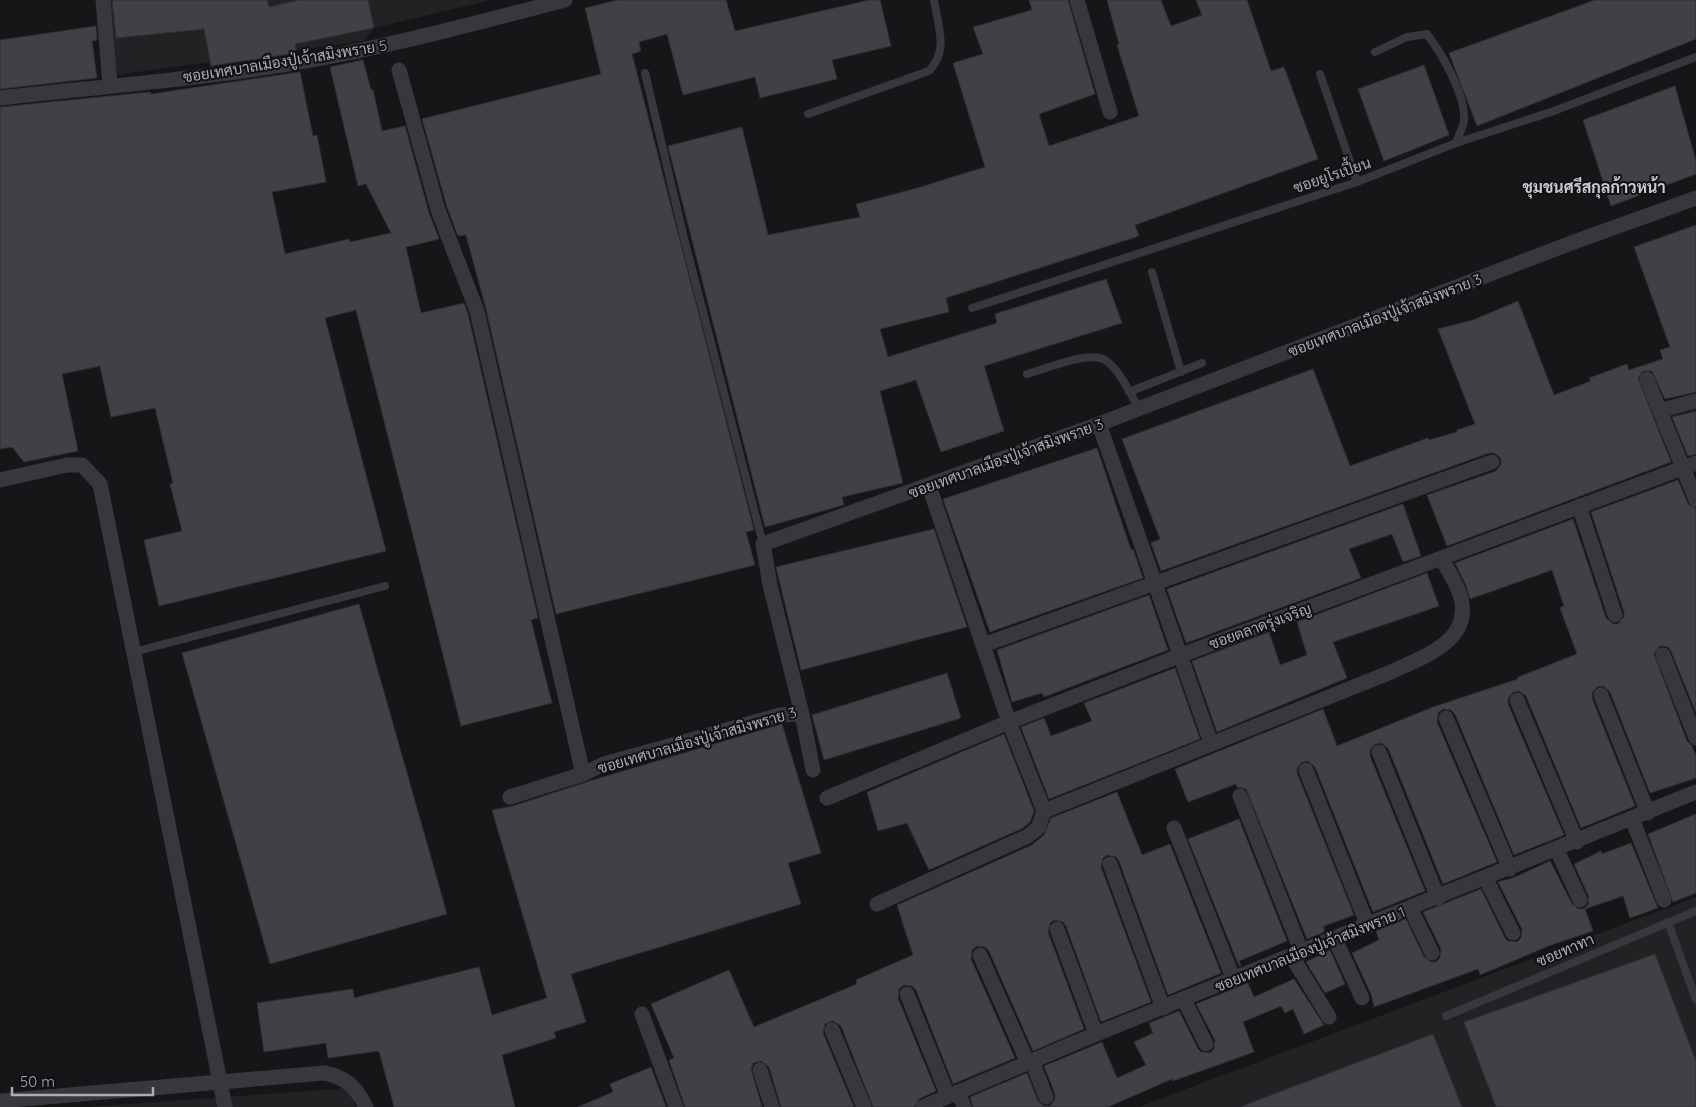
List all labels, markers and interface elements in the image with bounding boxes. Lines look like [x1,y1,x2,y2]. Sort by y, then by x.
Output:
street label: ซอยเทศบาลเมืองปู่เจ้าสมิงพราย 5 [182,35,389,88]
street label: ซอยยูโรเปี้ยน [1289,148,1374,198]
district label: ชุมชนศรีสกุลก้าวหน้า [1522,176,1666,199]
street label: ซอยเทศบาลเมืองปู่เจ้าสมิงพราย 3 [1285,269,1485,362]
street label: ซอยเทศบาลเมืองปู่เจ้าสมิงพราย 3 [906,414,1106,503]
street label: ซอยตลาดรุ่งเจริญ [1206,599,1314,655]
street label: ซอยเทศบาลเมืองปู่เจ้าสมิงพราย 3 [595,702,799,778]
street label: ซอยเทศบาลเมืองปู่เจ้าสมิงพราย 1 [1212,902,1408,997]
street label: ซอยทาทา [1533,929,1597,971]
scale bar [12,1064,154,1096]
text: 50 m [20,1072,55,1091]

